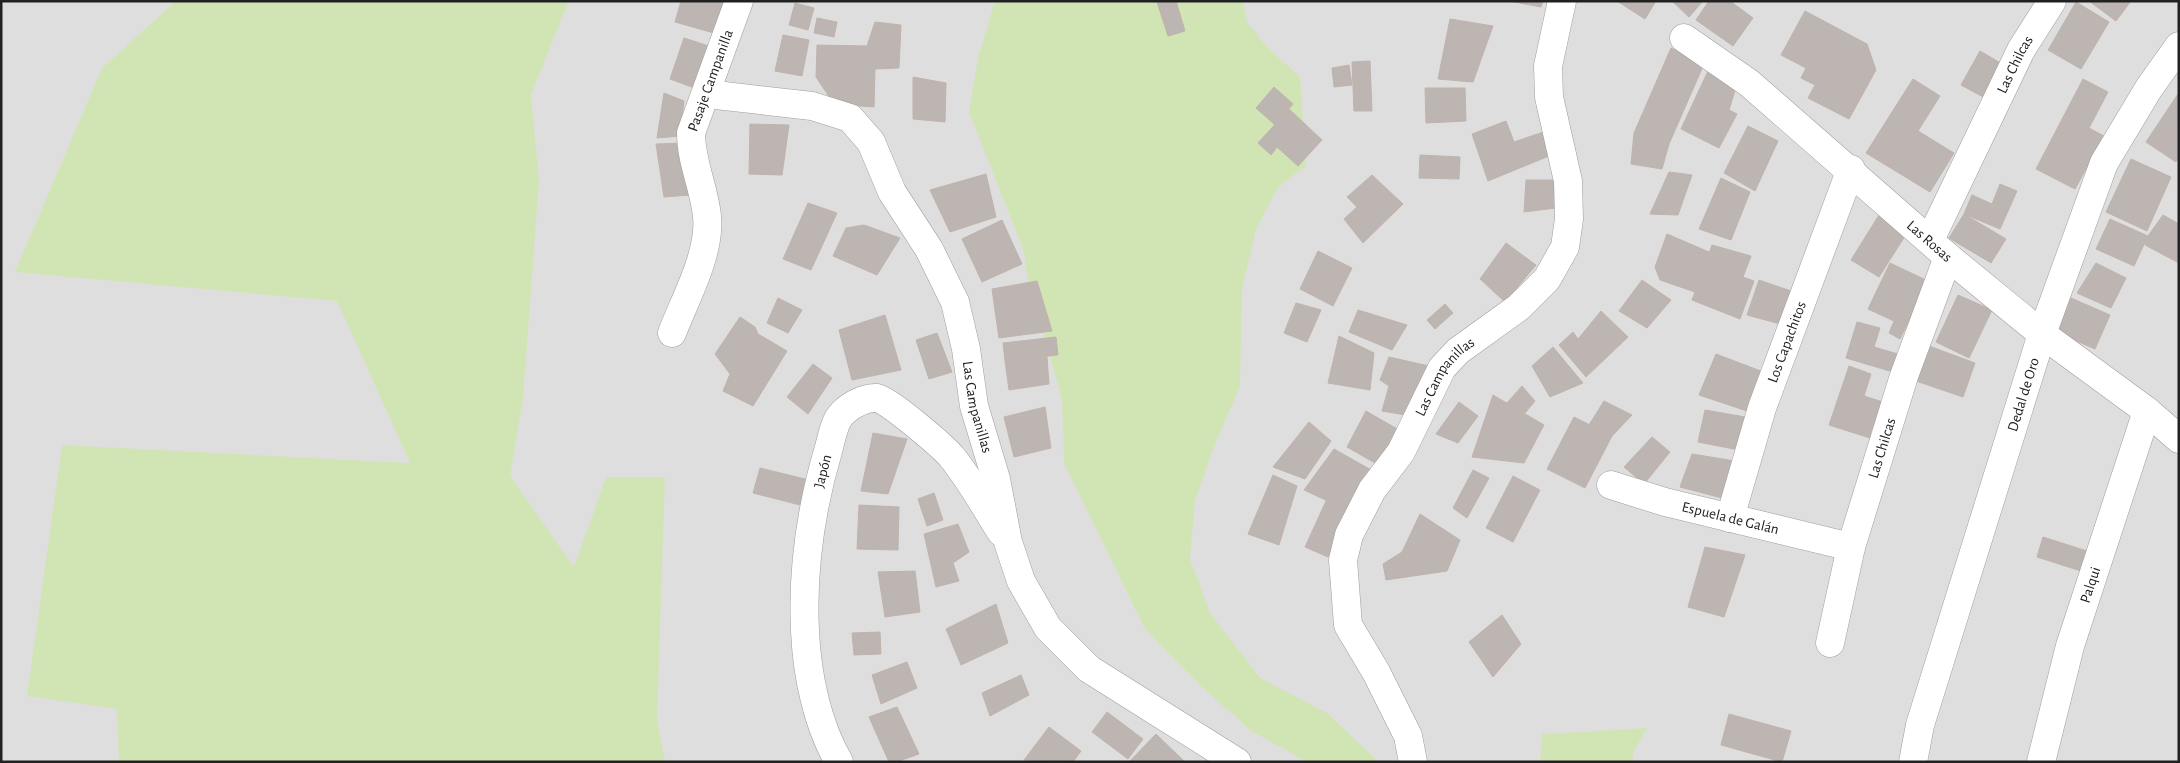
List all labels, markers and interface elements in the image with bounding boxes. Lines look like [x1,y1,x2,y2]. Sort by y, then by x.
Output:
street label: Pasaje Campanilla [685,28,736,133]
street label: Las Chilcas [1994,33,2036,96]
street label: Las Rosas [1904,218,1955,265]
street label: Los Capachitos [1765,299,1809,385]
street label: Las Campanillas [1413,335,1477,418]
street label: Dedal de Oro [2005,356,2042,433]
street label: Las Campanillas [960,360,995,455]
street label: Las Chilcas [1866,416,1899,480]
street label: Japón [812,453,835,489]
street label: Espuela de Galán [1680,499,1780,537]
street label: Palqui [2078,565,2103,605]

